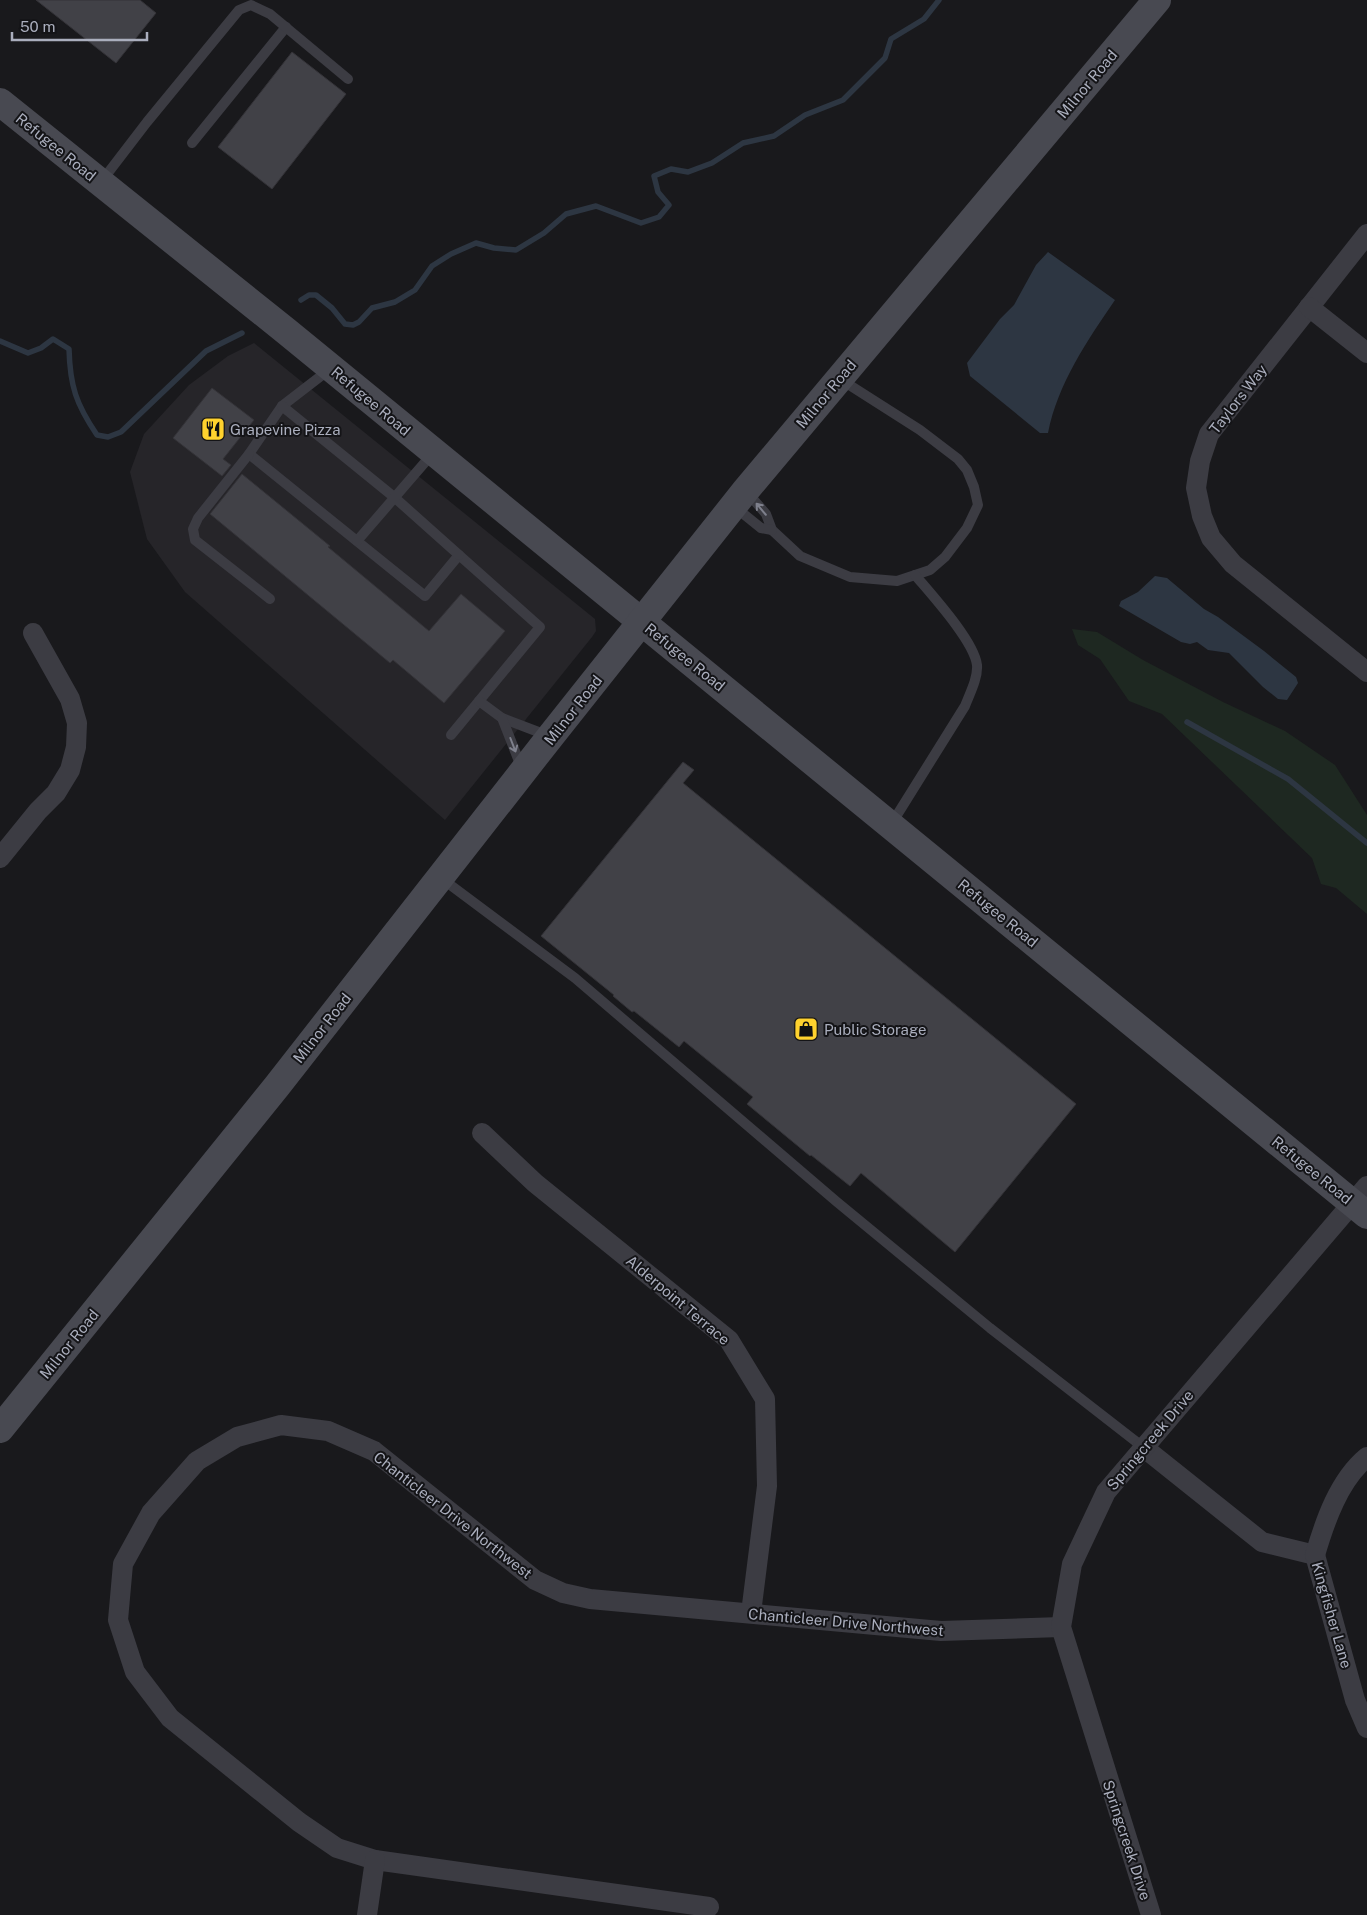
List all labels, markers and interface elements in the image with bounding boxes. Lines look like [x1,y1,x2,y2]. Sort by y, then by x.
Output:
scale bar [12,10,148,42]
text: 50 m [20,18,55,35]
street label: Milnor Road [1054,46,1120,122]
street label: Refugee Road [13,110,99,184]
street label: Milnor Road [793,356,859,432]
street label: Taylors Way [1206,361,1270,437]
street label: Refugee Road [328,363,414,439]
restaurant icon: Grapevine Pizza [200,416,226,442]
place label: Grapevine Pizza [230,421,340,438]
one-way arrow [755,503,766,516]
street label: Refugee Road [642,620,728,694]
street label: Milnor Road [541,672,605,748]
one-way arrow [509,737,518,753]
street label: Refugee Road [955,876,1041,950]
street label: Milnor Road [290,990,354,1066]
shop icon: Public Storage [793,1016,819,1042]
place label: Public Storage [824,1021,926,1038]
street label: Refugee Road [1269,1133,1355,1207]
street label: Alderpoint Terrace [623,1252,733,1348]
street label: Milnor Road [36,1306,102,1382]
street label: Springcreek Drive [1103,1387,1197,1493]
street label: Chanticleer Drive Northwest [370,1448,536,1582]
street label: Kingfisher Lane [1309,1560,1355,1670]
street label: Chanticleer Drive Northwest [748,1605,945,1639]
street label: Springcreek Drive [1100,1778,1154,1902]

